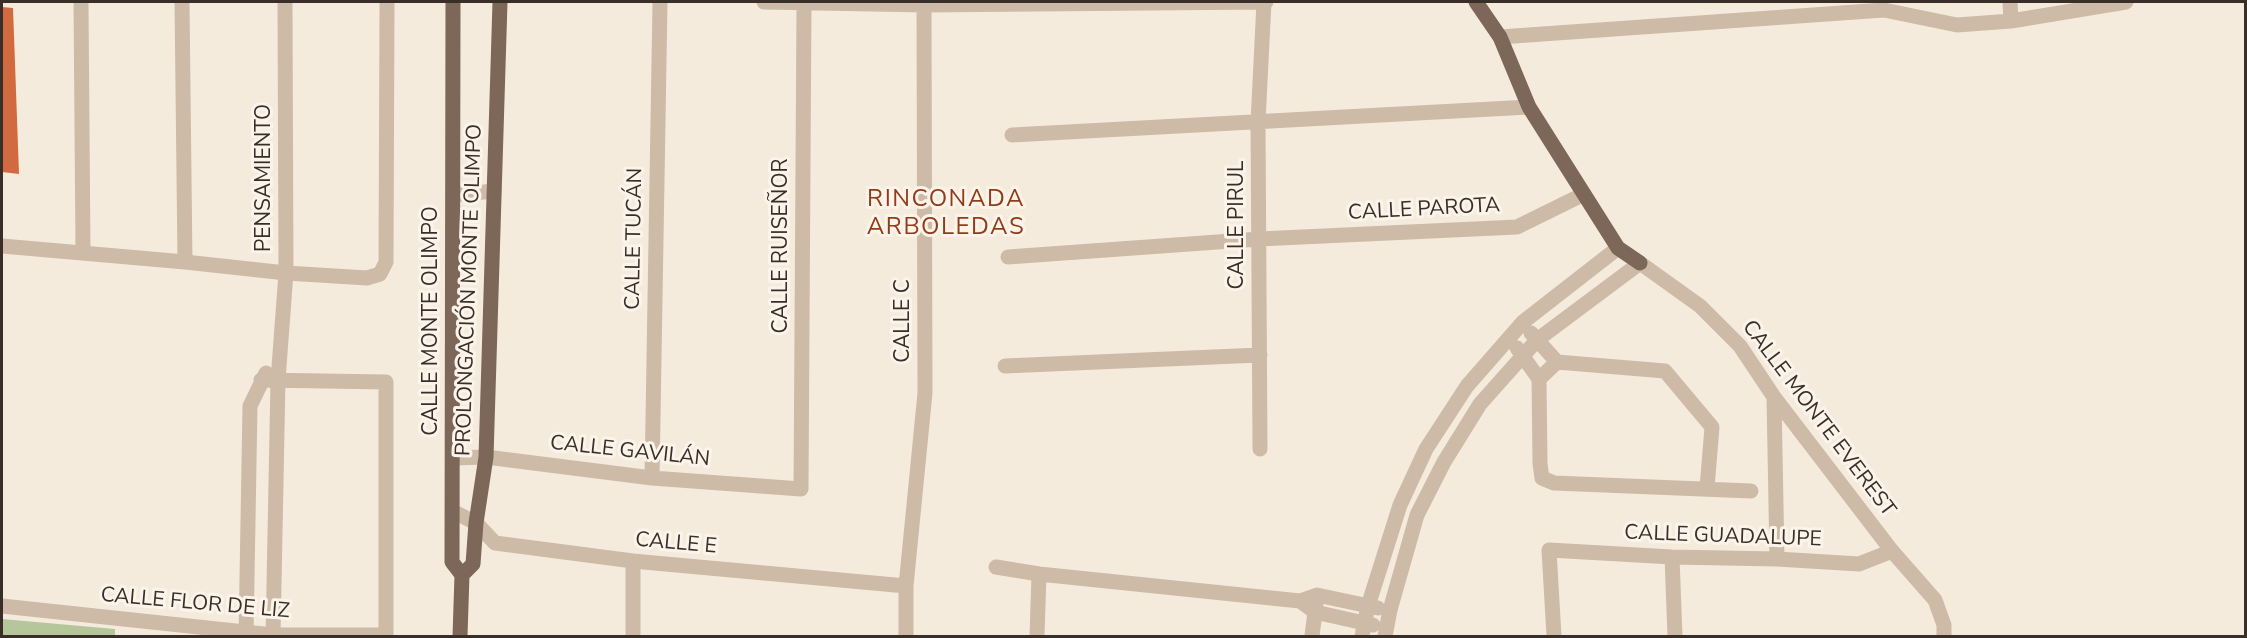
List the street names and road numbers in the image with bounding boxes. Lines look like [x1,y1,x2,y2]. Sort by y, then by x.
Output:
street label: PENSAMIENTO [252,104,278,252]
street label: PROLONGACIÓN MONTE OLIMPO [452,123,488,457]
street label: CALLE RUISEÑOR [769,158,795,334]
street label: CALLE PIRUL [1225,161,1251,289]
street label: CALLE TUCÁN [621,168,649,310]
street label: CALLE PAROTA [1347,193,1501,227]
street label: CALLE MONTE OLIMPO [419,206,445,436]
street label: CALLE C [891,279,917,363]
street label: CALLE MONTE EVEREST [1736,316,1900,522]
street label: CALLE GAVILÁN [549,431,711,473]
street label: CALLE GUADALUPE [1624,521,1822,553]
street label: CALLE E [634,528,718,560]
street label: CALLE FLOR DE LIZ [99,583,291,625]

